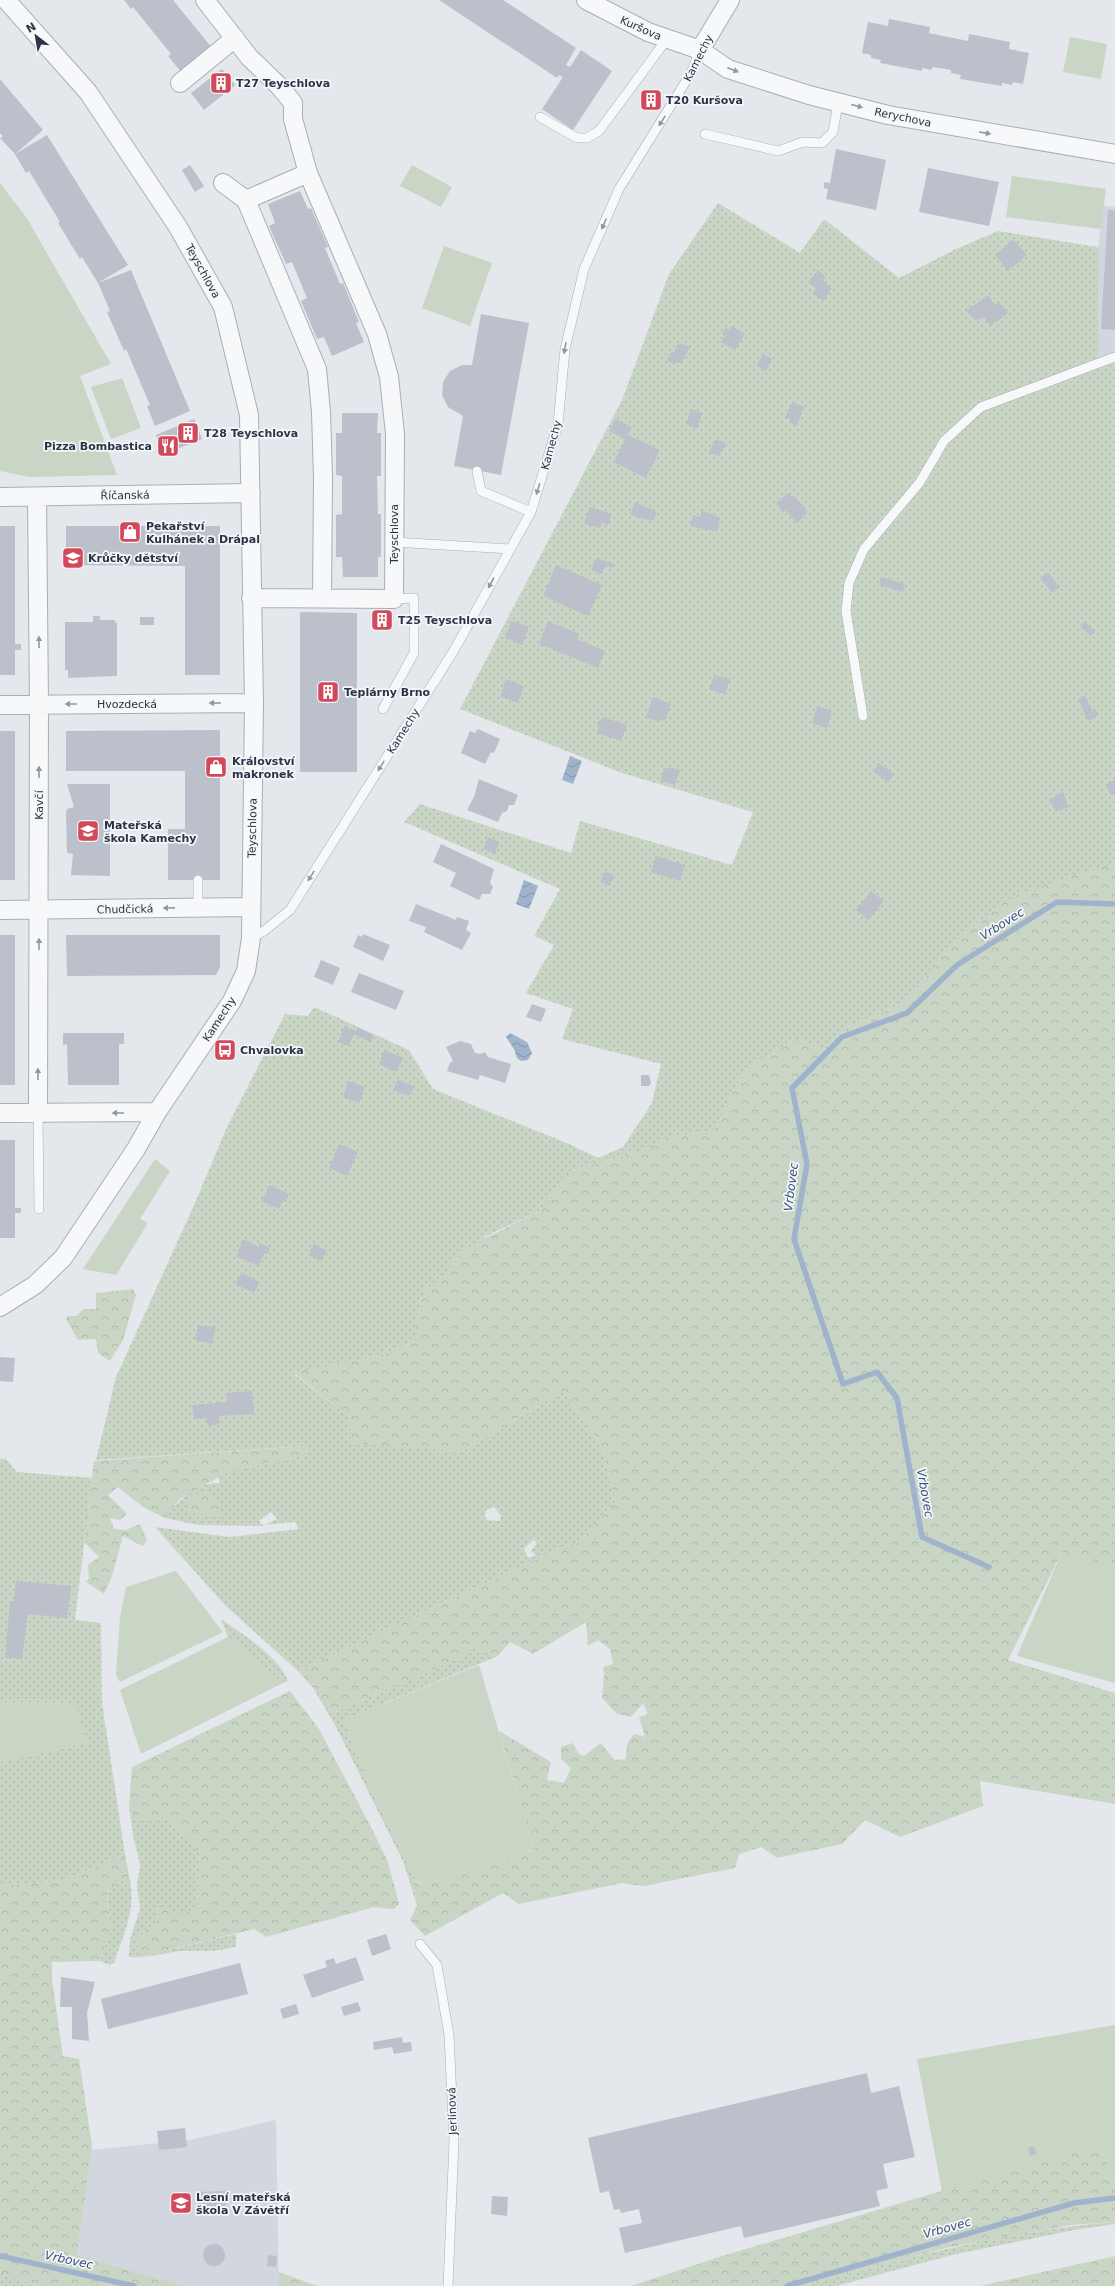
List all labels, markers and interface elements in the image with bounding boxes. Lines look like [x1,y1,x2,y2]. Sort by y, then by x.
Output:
street label: Kuršova [618,14,663,43]
north arrow [16,16,56,56]
text: N [24,20,38,36]
street label: Kamechy [681,32,716,84]
one-way arrow [727,68,739,74]
building icon: T27 Teyschlova [208,70,234,96]
place label: T27 Teyschlova [236,77,330,90]
building icon: T20 Kuršova [638,87,664,113]
place label: T20 Kuršova [666,94,743,107]
one-way arrow [851,104,864,110]
street label: Rerychova [873,105,933,130]
one-way arrow [658,115,665,127]
one-way arrow [979,130,991,136]
one-way arrow [601,219,607,230]
street label: Teyschlova [182,241,223,301]
one-way arrow [562,342,568,354]
street label: Kamechy [539,418,564,471]
building icon: T28 Teyschlova [175,420,201,446]
place label: T28 Teyschlova [204,427,298,440]
restaurant icon: Pizza Bombastica [155,433,181,459]
place label: Pizza Bombastica [44,440,152,453]
one-way arrow [535,483,541,495]
street label: Říčanská [100,489,150,502]
street label: Teyschlova [388,504,401,565]
shop icon: Pekařství Kulhánek a Drápal [117,519,143,545]
place label: Pekařství Kulhánek a Drápal [146,520,260,546]
school or university icon: Krůčky dětství [60,545,86,571]
place label: Krůčky dětství [88,552,179,565]
one-way arrow [488,577,495,589]
building icon: T25 Teyschlova [369,607,395,633]
place label: T25 Teyschlova [398,614,492,627]
one-way arrow [36,635,42,648]
building icon: Teplárny Brno [315,679,341,705]
place label: Teplárny Brno [344,686,430,699]
street label: Hvozdecká [97,698,157,711]
one-way arrow [208,700,221,706]
one-way arrow [64,701,77,707]
street label: Kamechy [384,706,423,756]
shop icon: Království makronek [203,754,229,780]
place label: Království makronek [232,755,296,781]
one-way arrow [377,760,384,772]
one-way arrow [36,765,42,778]
street label: Kavčí [33,789,46,820]
street label: Teyschlova [245,798,260,859]
school or university icon: Mateřská škola Kamechy [75,818,101,844]
place label: Mateřská škola Kamechy [104,819,197,845]
one-way arrow [307,871,315,881]
street label: Chudčická [97,903,153,916]
one-way arrow [162,905,175,911]
water label: Vrbovec [977,905,1027,943]
one-way arrow [36,937,42,950]
street label: Kamechy [200,994,239,1044]
bus stop icon: Chvalovka [212,1037,238,1063]
place label: Chvalovka [240,1044,304,1057]
one-way arrow [35,1067,41,1080]
one-way arrow [111,1110,124,1116]
water label: Vrbovec [781,1161,801,1212]
water label: Vrbovec [914,1468,936,1519]
street label: Jerlínová [445,2087,460,2136]
school or university icon: Lesní mateřská škola V Závětří [168,2190,194,2216]
place label: Lesní mateřská škola V Závětří [196,2191,291,2217]
water label: Vrbovec [921,2214,973,2242]
water label: Vrbovec [43,2248,95,2272]

